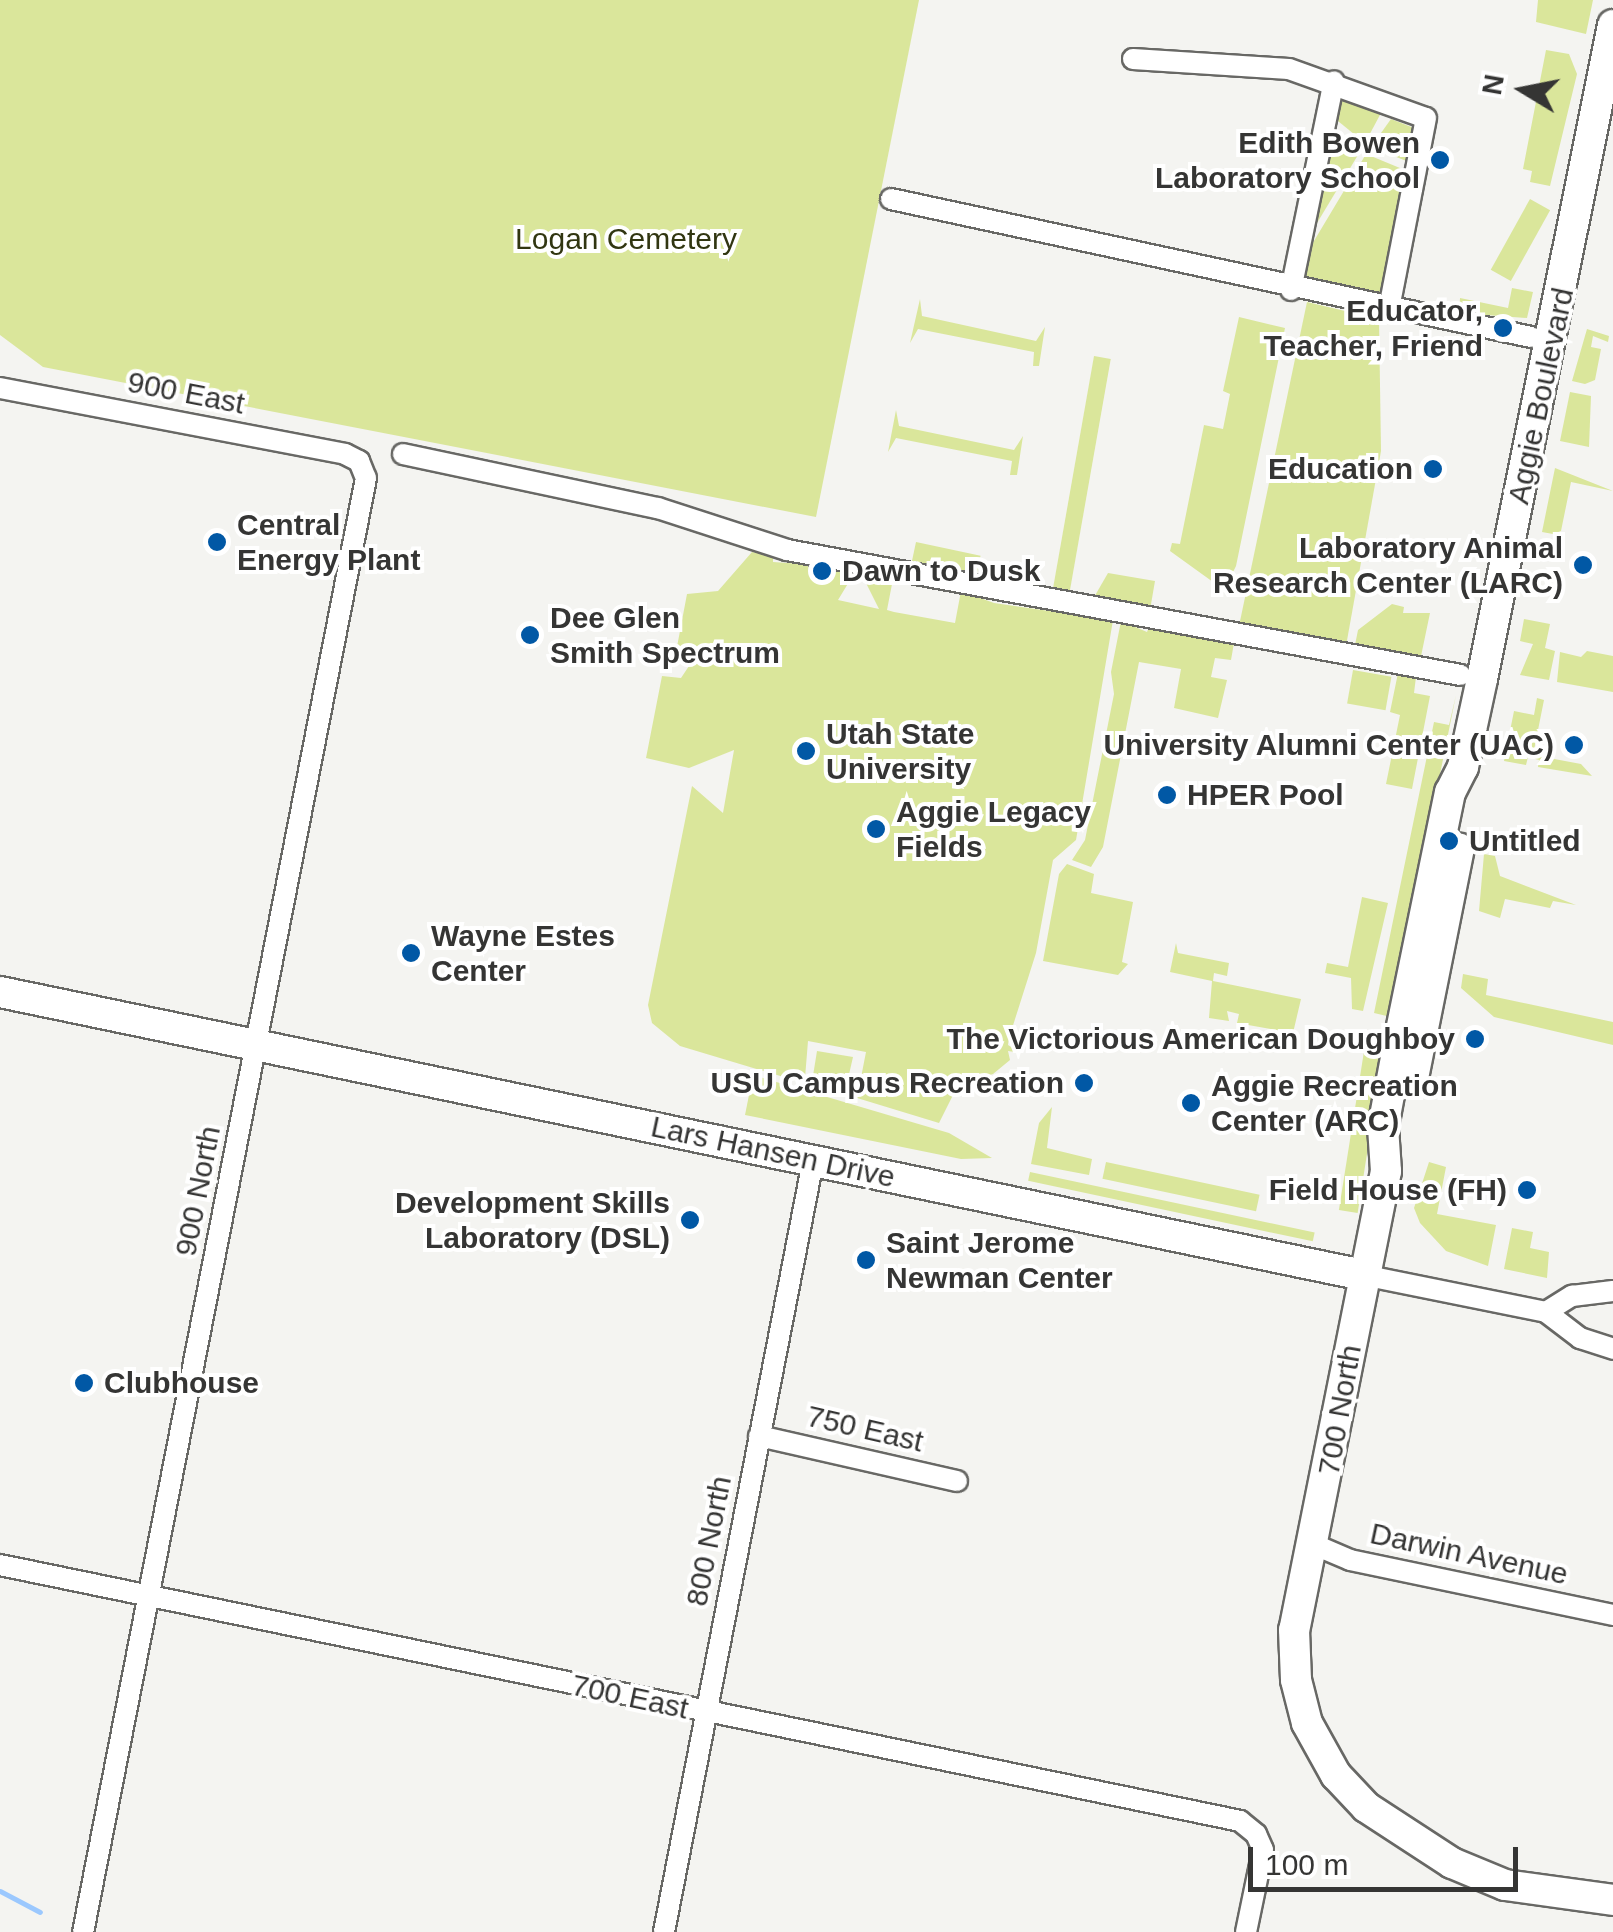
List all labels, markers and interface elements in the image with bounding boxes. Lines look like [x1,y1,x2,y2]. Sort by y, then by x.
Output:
north arrow [1473,40,1573,140]
text: N [1476,72,1510,97]
place label: Edith Bowen Laboratory School [1155,125,1420,196]
marker: Edith Bowen Laboratory School [1429,149,1451,171]
park label: Logan Cemetery [515,221,737,257]
street label: Aggie Boulevard [1501,285,1581,507]
place label: Educator, Teacher, Friend [1263,293,1483,364]
marker: Educator, Teacher, Friend [1492,317,1514,339]
street label: 900 East [124,364,248,422]
place label: Education [1268,451,1413,487]
marker: Education [1422,458,1444,480]
place label: Central Energy Plant [237,507,420,578]
place label: Laboratory Animal Research Center (LARC) [1213,530,1563,600]
marker: Central Energy Plant [206,531,228,553]
place label: Dawn to Dusk [842,553,1040,589]
marker: Laboratory Animal Research Center (LARC) [1572,554,1594,576]
marker: Dawn to Dusk [811,560,833,582]
place label: Dee Glen Smith Spectrum [550,600,780,670]
marker: Dee Glen Smith Spectrum [519,624,541,646]
place label: Utah State University [826,716,974,786]
place label: University Alumni Center (UAC) [1102,727,1554,763]
marker: University Alumni Center (UAC) [1563,734,1585,756]
marker: Utah State University [795,740,817,762]
place label: HPER Pool [1187,777,1344,813]
marker: HPER Pool [1156,784,1178,806]
place label: Aggie Legacy Fields [896,794,1091,864]
marker: Aggie Legacy Fields [865,818,887,840]
place label: Untitled [1469,823,1581,859]
marker: Untitled [1438,830,1460,852]
place label: Wayne Estes Center [431,918,615,988]
marker: Wayne Estes Center [400,942,422,964]
place label: The Victorious American Doughboy [945,1021,1455,1057]
marker: The Victorious American Doughboy [1464,1028,1486,1050]
place label: USU Campus Recreation [711,1065,1064,1101]
place label: Aggie Recreation Center (ARC) [1211,1068,1458,1138]
marker: USU Campus Recreation [1073,1072,1095,1094]
marker: Aggie Recreation Center (ARC) [1180,1092,1202,1114]
street label: Lars Hansen Drive [648,1109,898,1195]
street label: 900 North [168,1123,228,1259]
place label: Field House (FH) [1269,1172,1507,1208]
marker: Field House (FH) [1516,1179,1538,1201]
place label: Development Skills Laboratory (DSL) [395,1185,670,1256]
marker: Development Skills Laboratory (DSL) [679,1209,701,1231]
place label: Saint Jerome Newman Center [886,1225,1113,1296]
marker: Saint Jerome Newman Center [855,1249,877,1271]
street label: 700 North [1311,1342,1369,1478]
place label: Clubhouse [104,1365,259,1401]
marker: Clubhouse [73,1372,95,1394]
street label: 750 East [803,1398,927,1460]
street label: 800 North [679,1473,739,1609]
street label: Darwin Avenue [1366,1515,1572,1593]
street label: 700 East [568,1667,692,1727]
scale bar [1253,1827,1523,1889]
text: 100 m [1265,1848,1348,1881]

